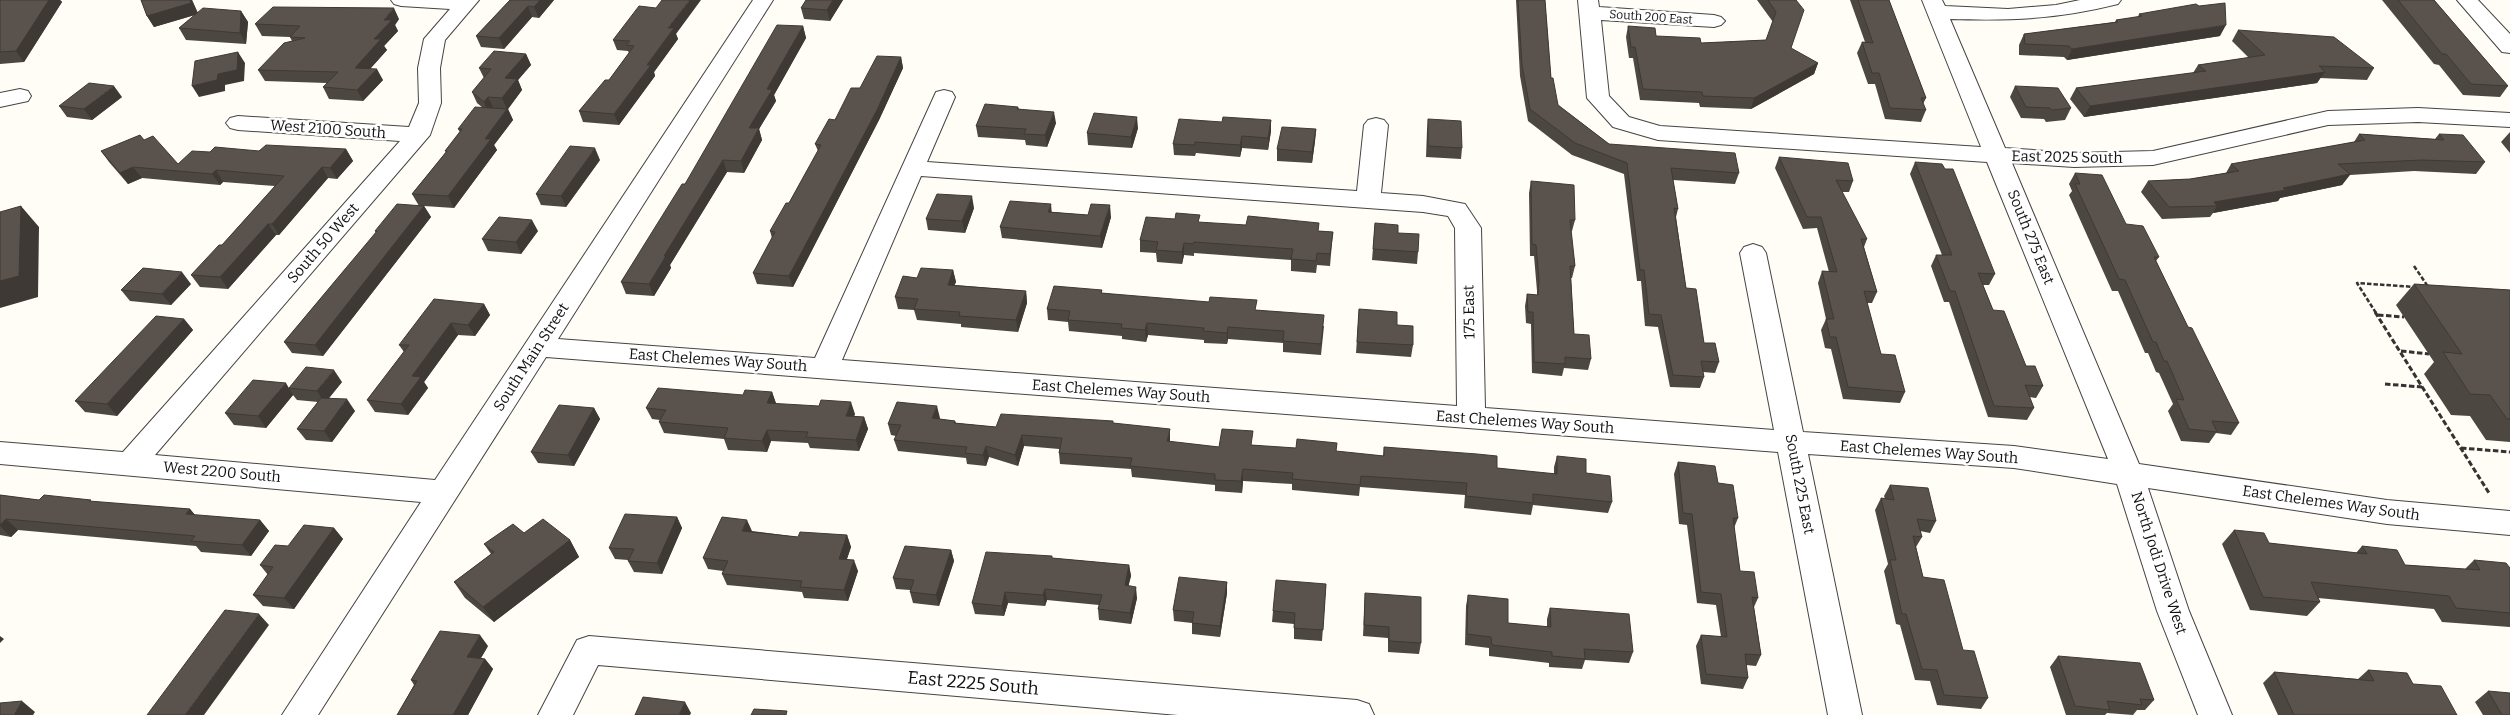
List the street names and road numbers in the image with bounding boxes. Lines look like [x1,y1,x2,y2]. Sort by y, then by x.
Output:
street label: South 200 East [1609,7,1694,27]
street label: West 2100 South [270,116,387,142]
street label: East 2025 South [2011,147,2123,167]
street label: South 275 East [2004,187,2058,287]
street label: South 50 West [283,199,363,287]
street label: 175 East [1460,284,1478,339]
street label: South Main Street [489,299,573,414]
street label: East Chelemes Way South [628,345,809,375]
street label: East Chelemes Way South [1031,376,1212,406]
street label: East Chelemes Way South [1435,407,1616,437]
street label: South 225 East [1781,432,1819,536]
street label: East Chelemes Way South [1839,437,2020,467]
street label: West 2200 South [162,458,282,486]
street label: East Chelemes Way South [2241,482,2422,524]
street label: North Jodi Drive West [2127,489,2191,637]
street label: East 2225 South [906,666,1040,700]

